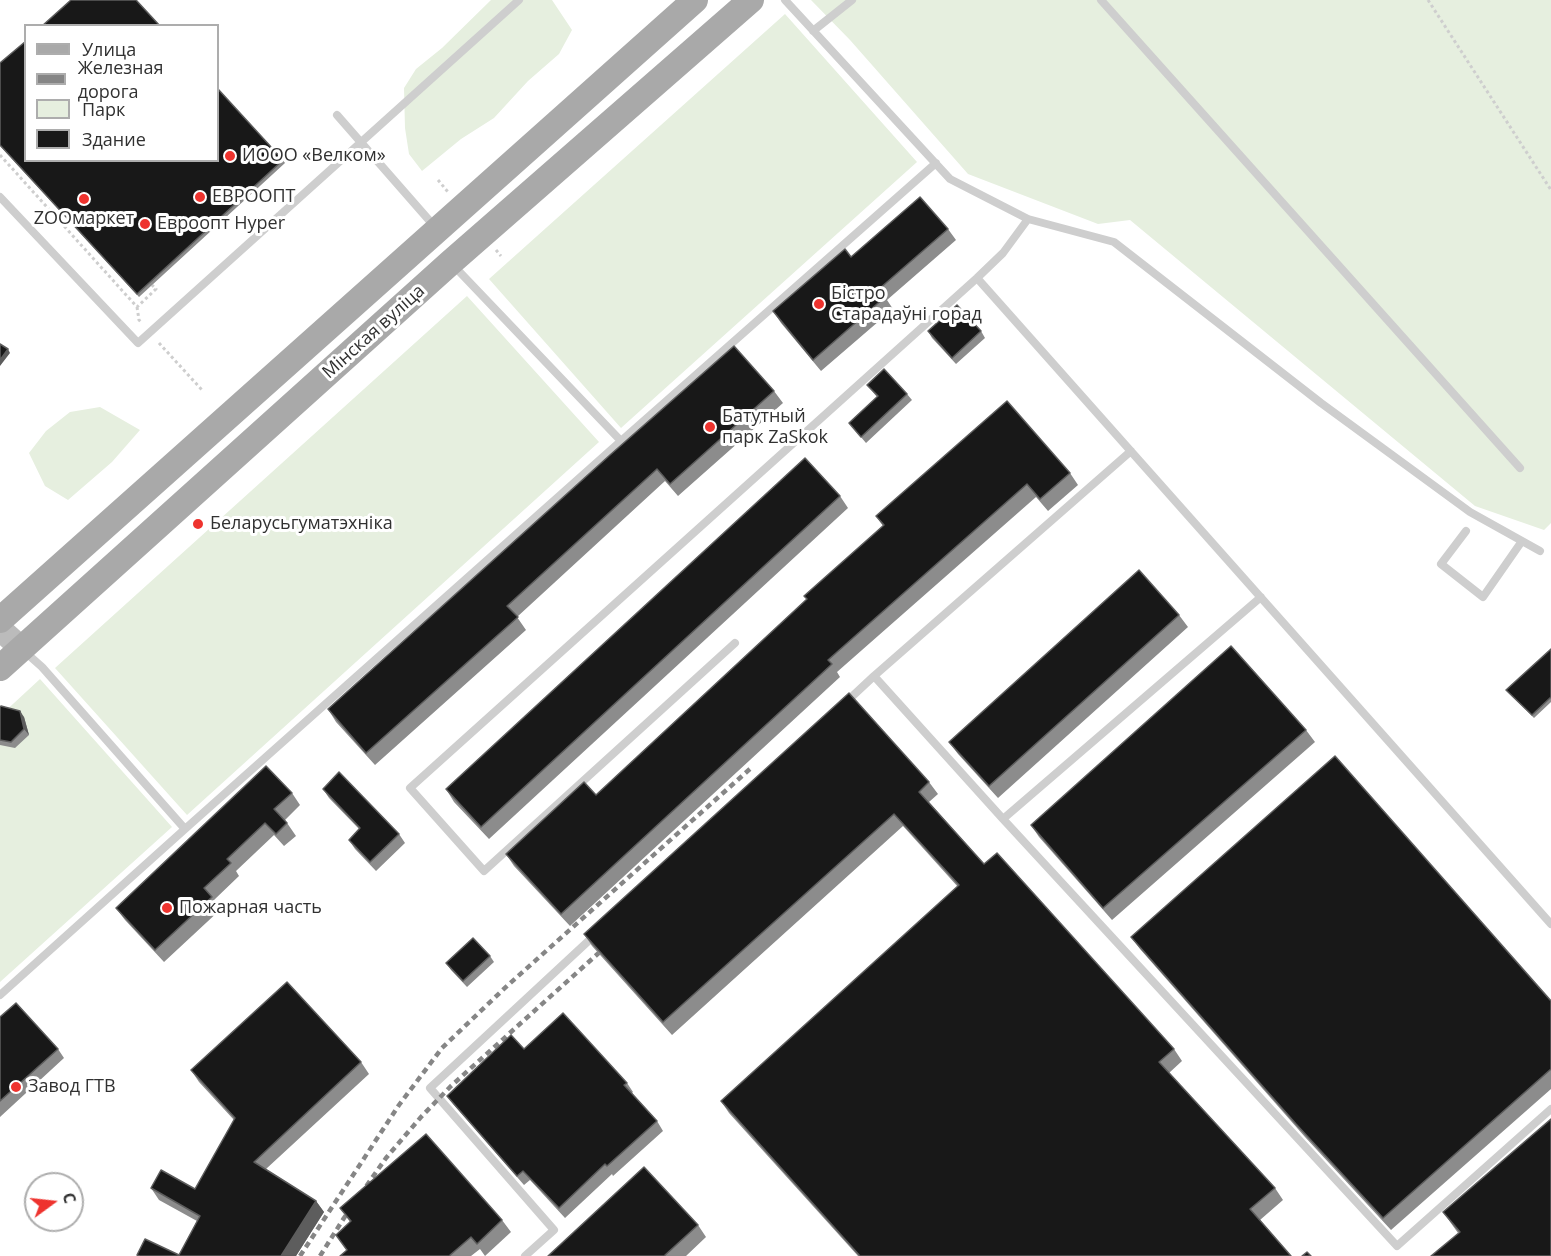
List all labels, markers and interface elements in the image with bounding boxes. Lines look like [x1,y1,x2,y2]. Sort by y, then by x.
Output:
legend [24,24,219,162]
text: Улица [82,37,136,61]
text: Железная дорога [78,55,163,103]
text: Парк [82,97,125,121]
text: Здание [82,127,146,151]
place label: ИООО «Велком» [242,145,386,167]
marker: ИООО «Велком» [223,149,237,163]
place label: ЕВРООПТ [212,186,295,208]
marker: ЕВРООПТ [193,190,207,204]
marker: ZOOмаркет [77,192,91,206]
place label: ZOOмаркет [34,208,134,230]
place label: Евроопт Hyper [157,213,285,235]
marker: Евроопт Hyper [138,217,152,231]
street label: Мінская вуліца [318,280,430,384]
place label: Бістро Старадаўні горад [831,283,982,326]
marker: Бістро Старадаўні горад [812,297,826,311]
place label: Батутный парк ZaSkok [722,406,828,448]
marker: Батутный парк ZaSkok [703,420,717,434]
place label: Беларусьгуматэхніка [210,513,393,535]
marker: Беларусьгуматэхніка [191,517,205,531]
place label: Пожарная часть [179,897,322,919]
marker: Пожарная часть [160,901,174,915]
place label: Завод ГТВ [28,1076,116,1098]
marker: Завод ГТВ [9,1080,23,1094]
north arrow [24,1172,84,1232]
text: С [58,1190,81,1206]

